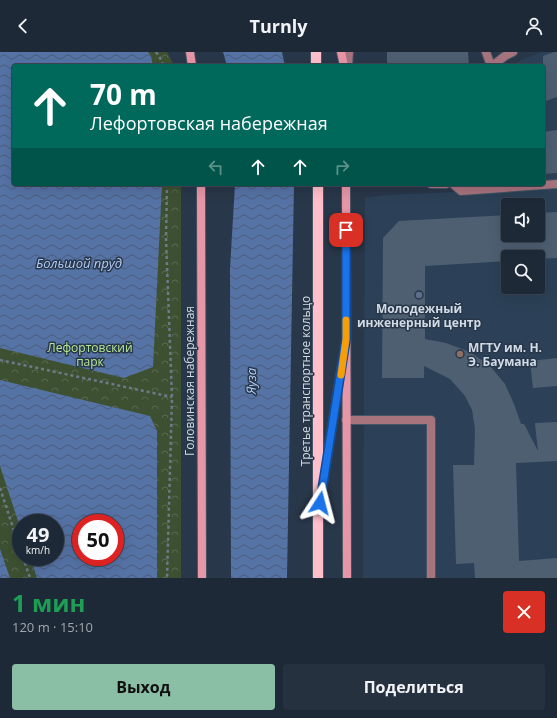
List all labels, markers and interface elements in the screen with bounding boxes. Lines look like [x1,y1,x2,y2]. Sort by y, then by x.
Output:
text: Turnly [250,14,308,38]
icon: back [12,15,34,37]
icon: person [523,15,545,37]
text: 70 m [90,75,157,113]
icon: ahead [24,80,76,132]
text: Лефортовская набережная [90,111,328,135]
icon: left [205,156,227,178]
icon: ahead [247,156,269,178]
icon: ahead [289,156,311,178]
icon: right [331,156,353,178]
map controls [501,198,545,294]
button: sound [501,198,545,242]
pin [329,213,363,247]
icon: arrive [335,219,357,241]
button: search [501,250,545,294]
water label: Большой пруд [36,254,122,272]
marker: Молодежный инженерный центр [414,290,424,300]
street label: Третье транспортное кольцо [297,296,314,466]
place label: Молодежный инженерный центр [357,300,482,331]
street label: Головинская набережная [181,306,198,456]
park label: Лефортовский парк [47,339,133,370]
place label: МГТУ им. Н. Э. Баумана [468,339,542,370]
marker: МГТУ им. Н. Э. Баумана [455,349,465,359]
water label: Яуза [242,367,260,395]
position arrow [299,482,341,524]
speed limit sign: 50 [72,514,124,566]
text: 49 [27,521,49,548]
text: km/h [26,543,50,557]
text: 1 мин [12,586,85,619]
button: close [503,591,545,633]
text: 120 m · 15:10 [12,618,93,636]
button: Выход [12,664,275,710]
button: Поделиться [283,664,545,710]

